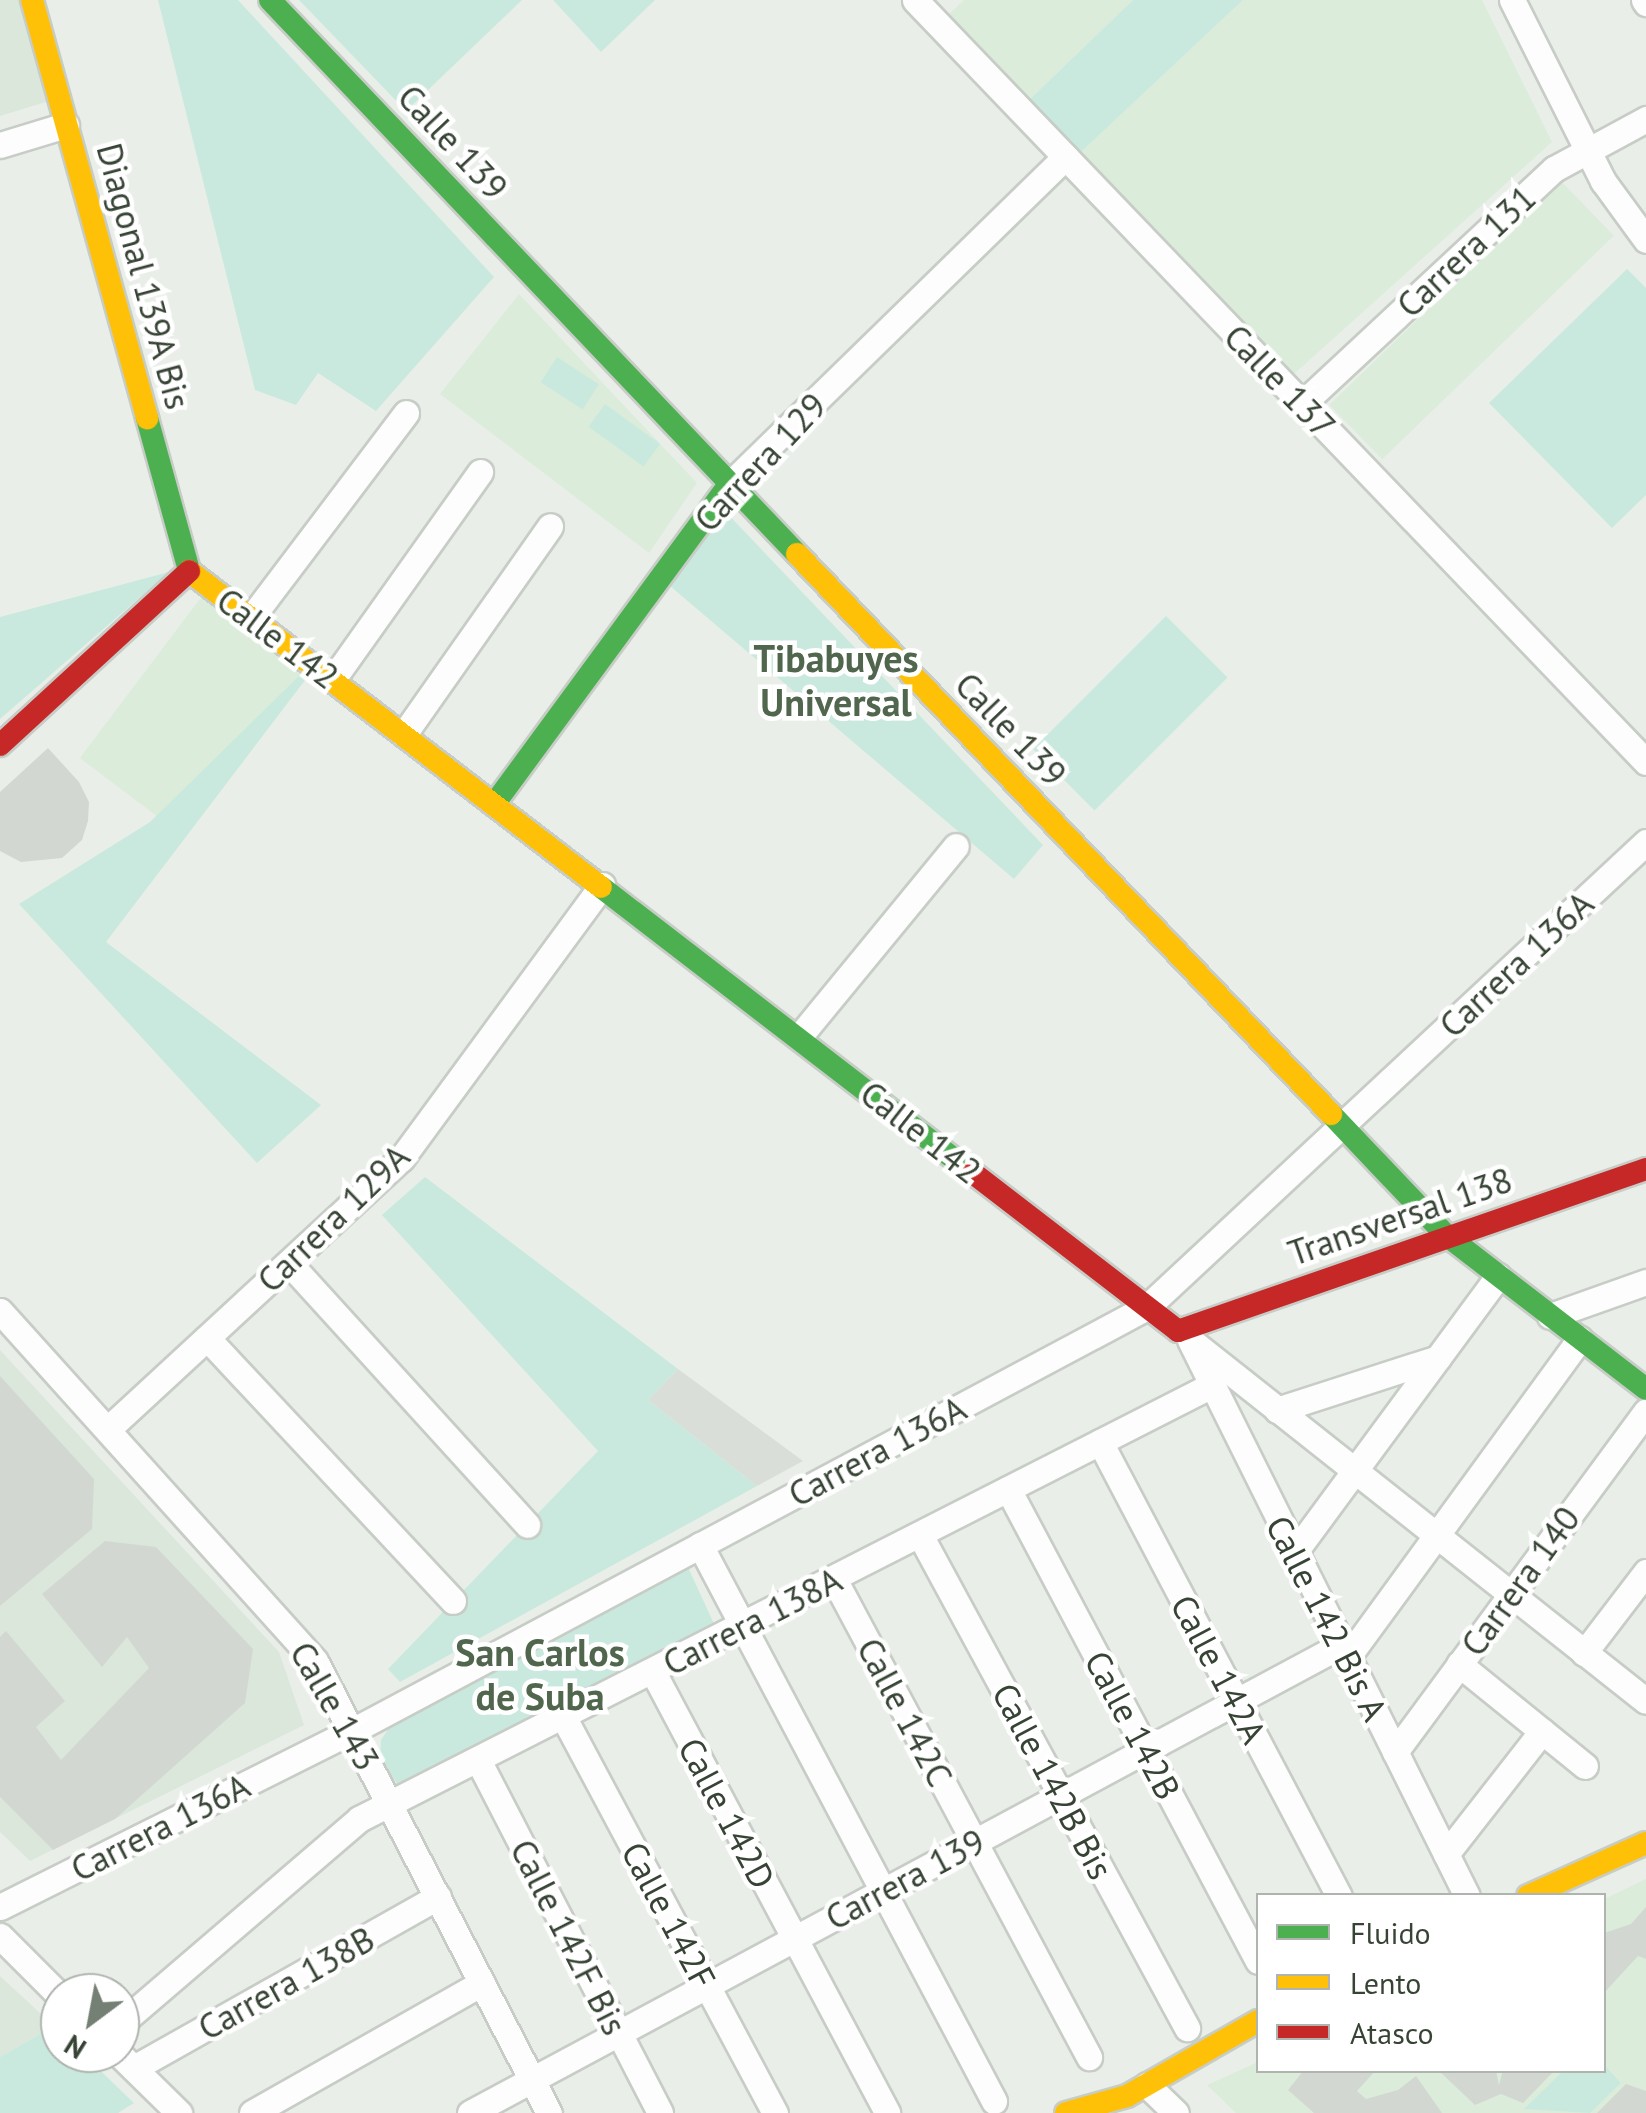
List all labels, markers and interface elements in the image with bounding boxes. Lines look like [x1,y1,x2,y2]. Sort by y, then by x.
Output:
street label: Calle 139 [389,76,517,208]
street label: Diagonal 139A Bis [88,138,200,414]
street label: Carrera 131 [1388,176,1544,326]
street label: Calle 137 [1216,316,1344,446]
street label: Carrera 129 [685,384,835,540]
street label: Calle 142 [209,579,347,697]
district label: Tibabuyes Universal [753,635,919,724]
street label: Calle 139 [947,664,1075,794]
street label: Carrera 136A [1431,882,1601,1046]
street label: Calle 142 [852,1072,990,1192]
street label: Carrera 129A [248,1135,418,1301]
street label: Transversal 138 [1283,1158,1517,1274]
street label: Carrera 136A [781,1387,973,1515]
street label: Carrera 140 [1452,1498,1588,1664]
street label: Calle 142 Bis A [1257,1508,1397,1728]
street label: Carrera 138A [656,1558,848,1684]
street label: Calle 142A [1162,1588,1276,1750]
district label: San Carlos de Suba [455,1629,625,1718]
street label: Calle 142C [849,1631,961,1793]
street label: Calle 143 [281,1634,389,1778]
street label: Calle 142B [1076,1644,1190,1806]
street label: Calle 142B Bis [984,1676,1122,1886]
street label: Calle 142D [670,1731,784,1895]
street label: Carrera 136A [64,1764,256,1890]
street label: Carrera 139 [818,1820,992,1938]
street label: Calle 142F Bis [502,1832,636,2042]
street label: Calle 142F [613,1835,725,1995]
legend [1256,1893,1606,2073]
text: Fluido [1350,1913,1431,1952]
street label: Carrera 138B [191,1917,381,2049]
text: Lento [1350,1963,1421,2002]
north arrow [40,1973,140,2073]
text: Atasco [1350,2013,1434,2052]
text: N [57,2027,93,2068]

